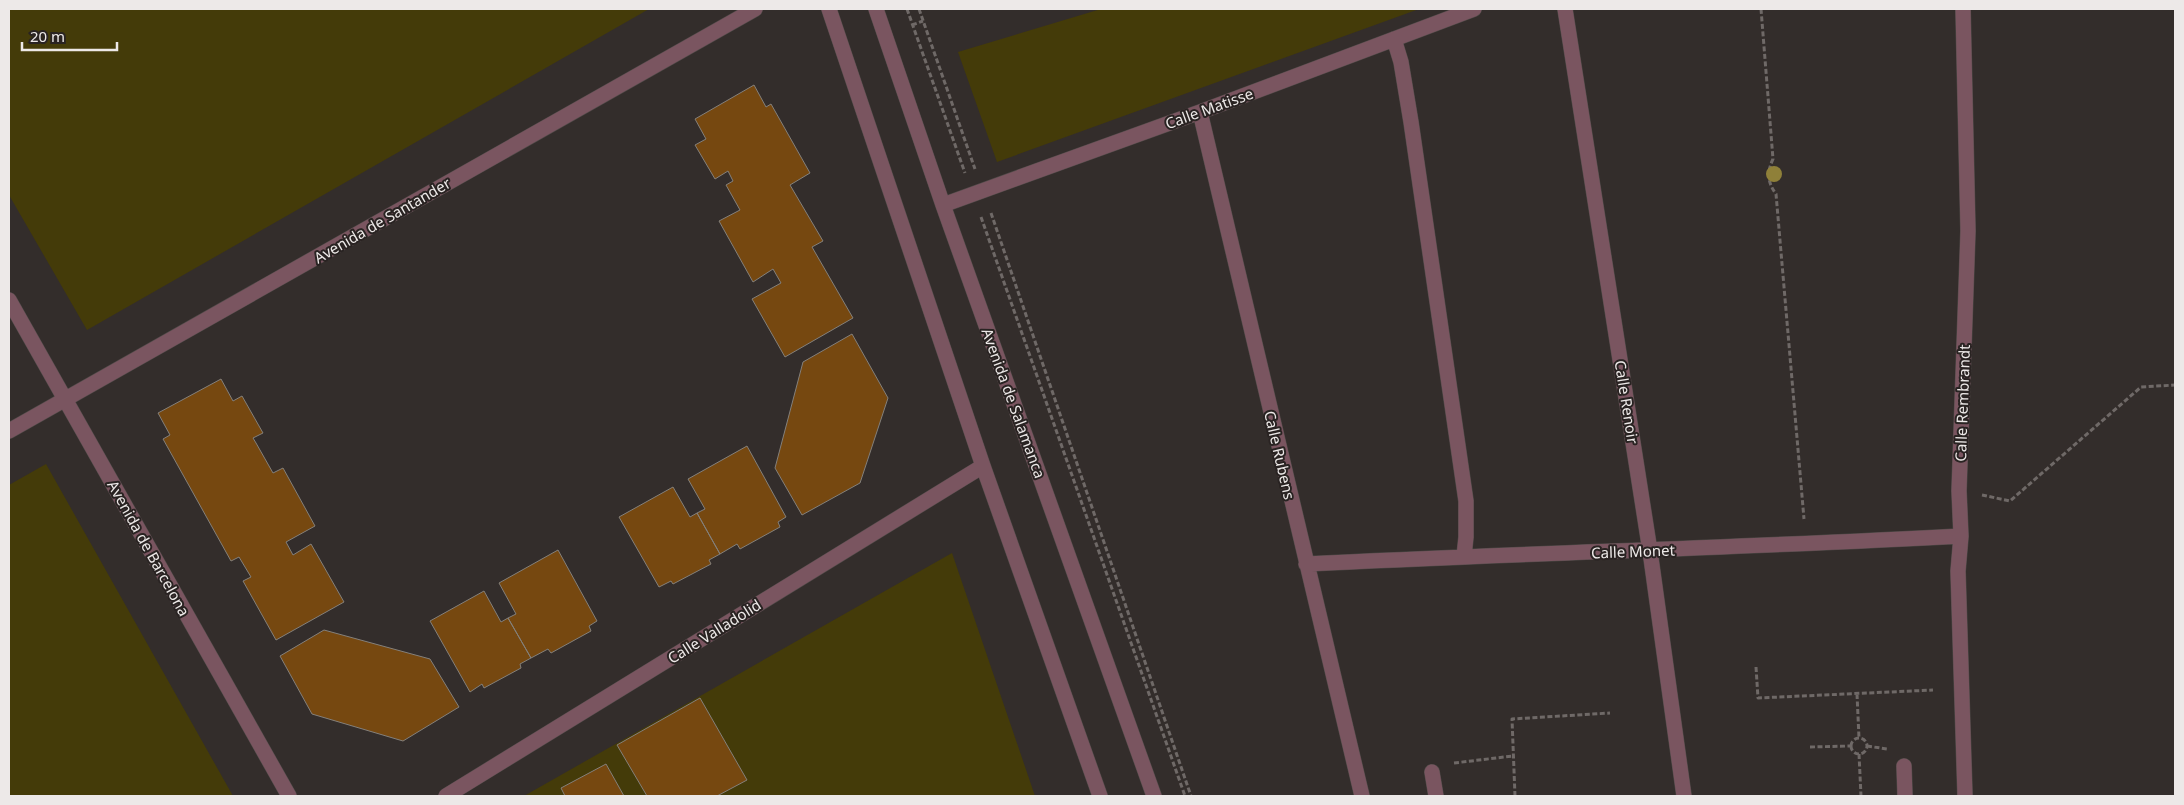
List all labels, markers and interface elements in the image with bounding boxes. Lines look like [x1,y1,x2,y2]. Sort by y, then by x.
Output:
scale bar [22,20,118,52]
text: 20 m [30,26,65,46]
street label: Calle Matisse [1162,83,1256,133]
street label: Avenida de Santander [310,173,454,267]
street label: Avenida de Salamanca [978,325,1050,481]
street label: Calle Rembrandt [1950,343,1974,462]
street label: Calle Renoir [1611,359,1643,445]
street label: Calle Rubens [1260,409,1300,501]
street label: Avenida de Barcelona [103,477,195,619]
street label: Calle Monet [1591,540,1676,562]
street label: Calle Valladolid [664,594,764,668]

